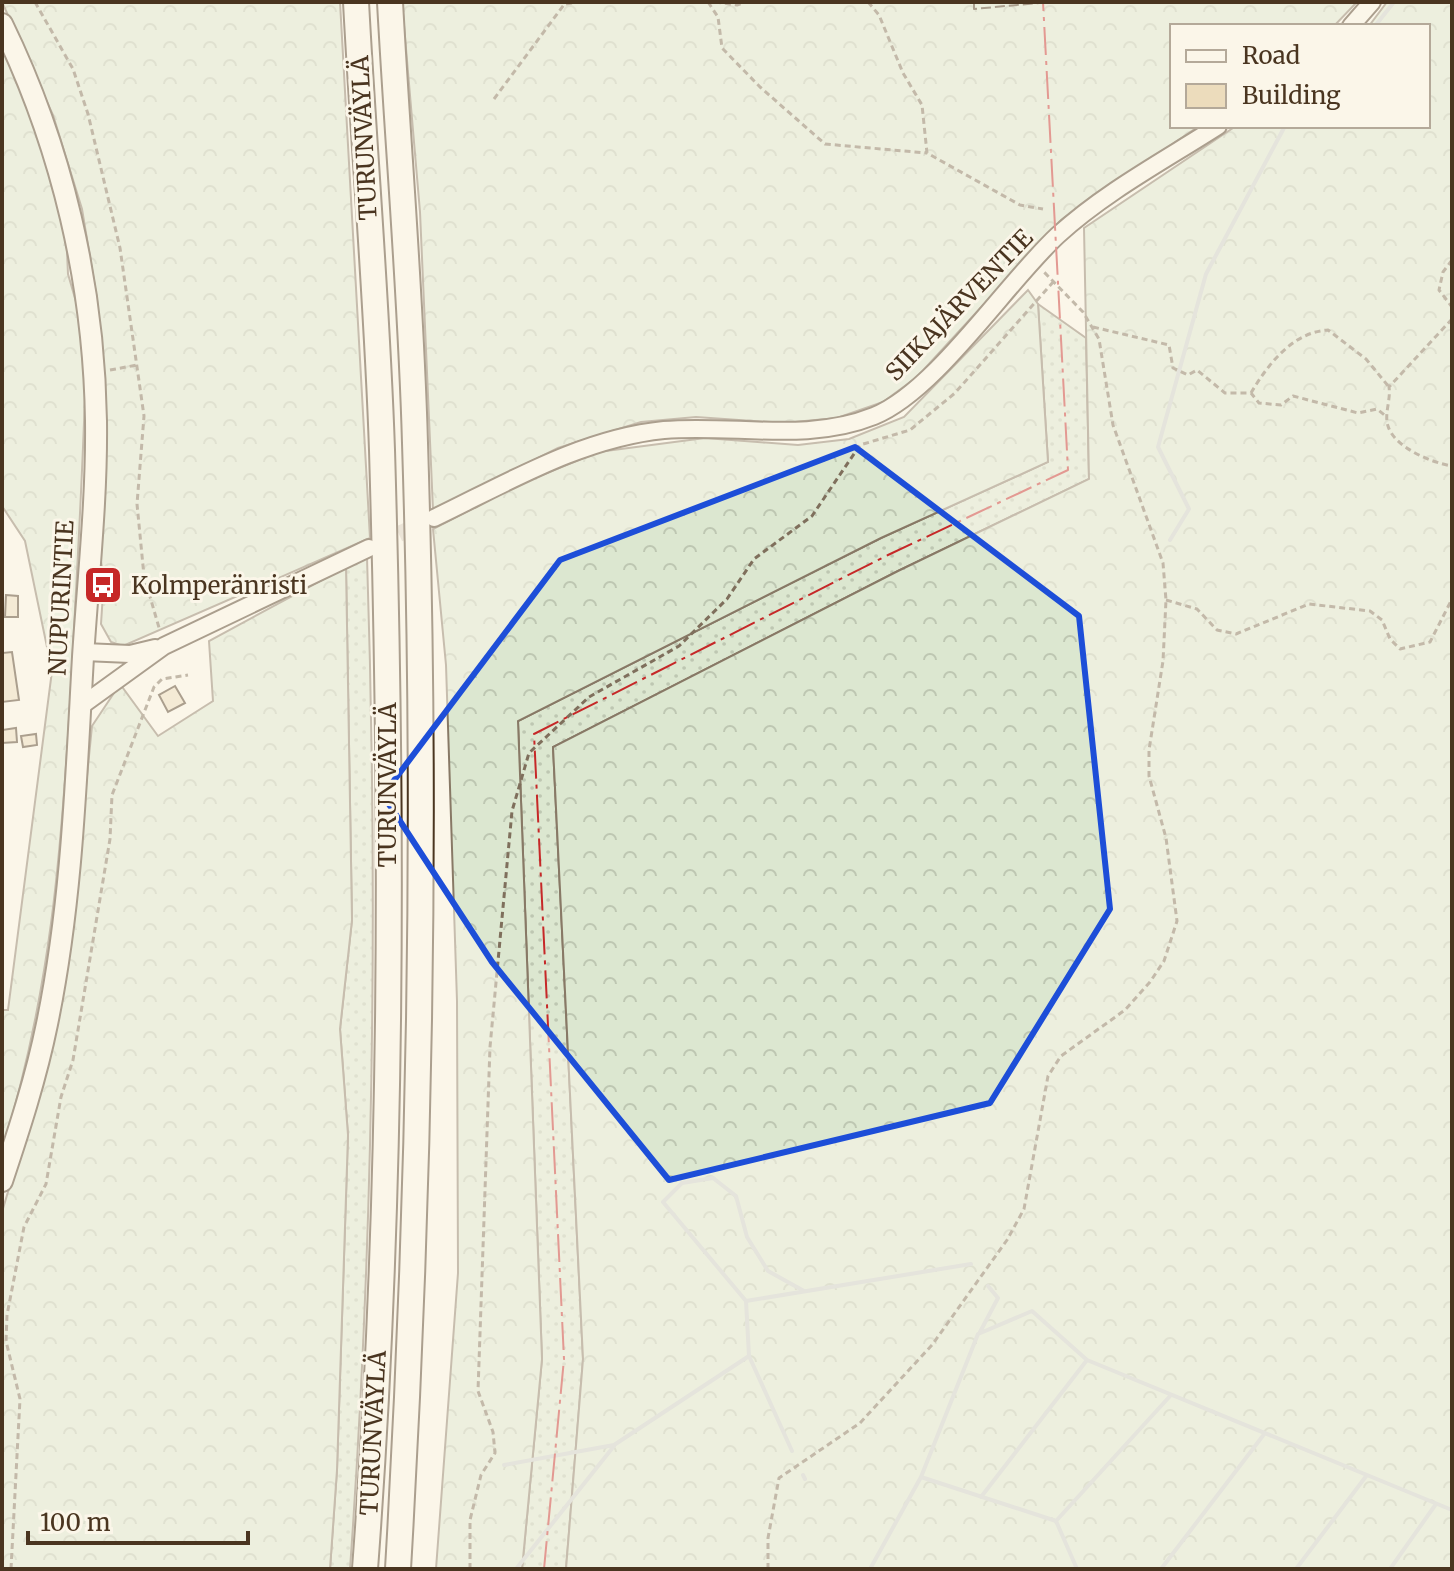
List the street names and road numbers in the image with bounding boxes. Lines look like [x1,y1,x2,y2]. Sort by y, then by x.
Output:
street label: TURUNVÄYLÄ [344,54,384,221]
street label: SIIKAJÄRVENTIE [879,222,1040,387]
street label: NUPURINTIE [41,519,81,676]
street label: TURUNVÄYLÄ [372,701,403,868]
street label: TURUNVÄYLÄ [353,1349,393,1516]

